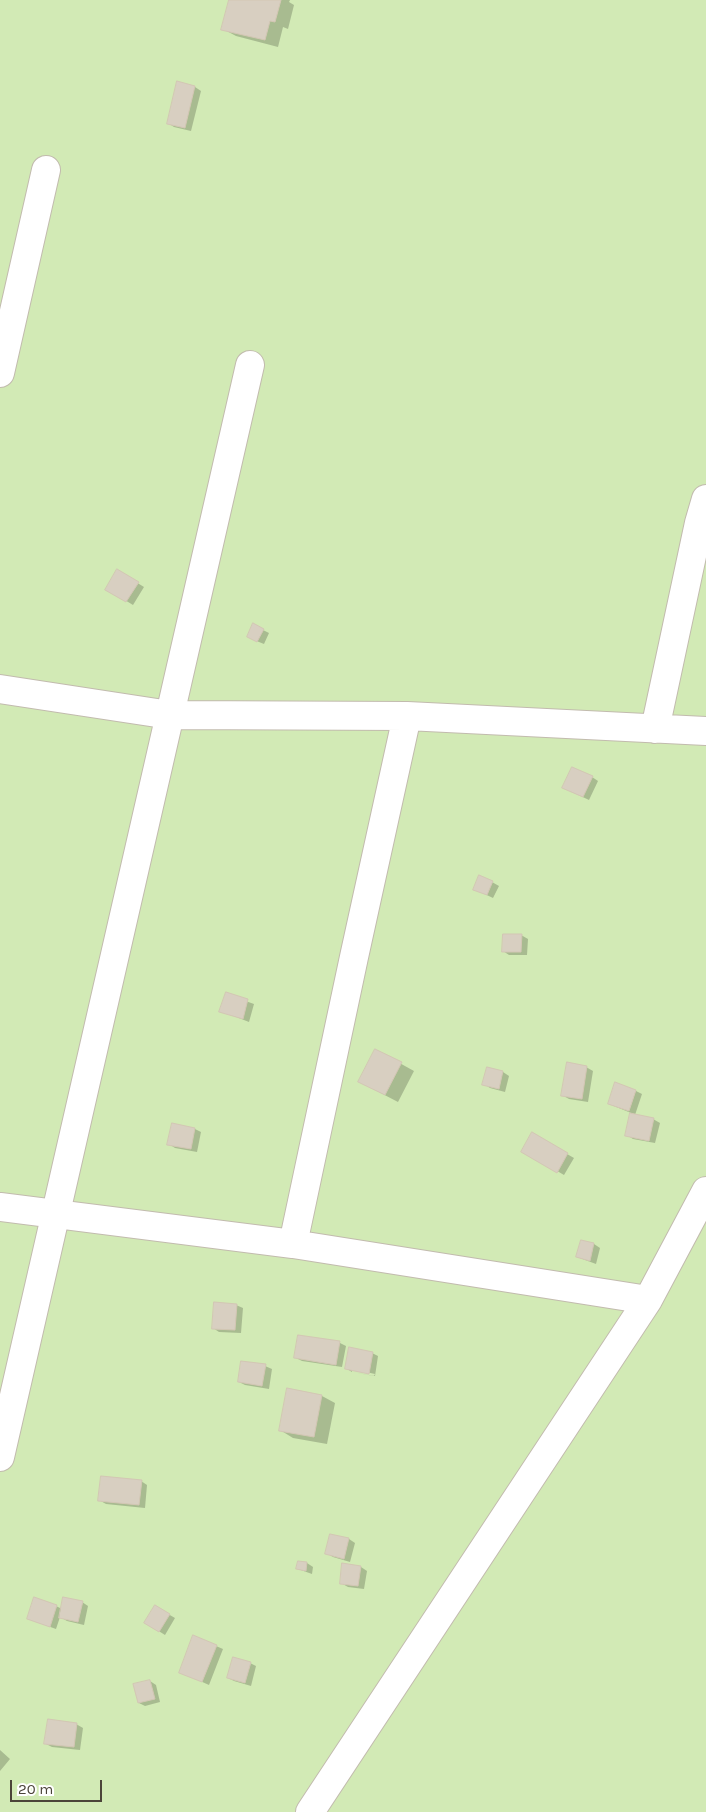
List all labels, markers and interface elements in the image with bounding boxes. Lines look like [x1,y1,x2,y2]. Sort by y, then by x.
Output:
scale bar [12,1770,105,1802]
text: 20 m [18,1780,53,1798]

